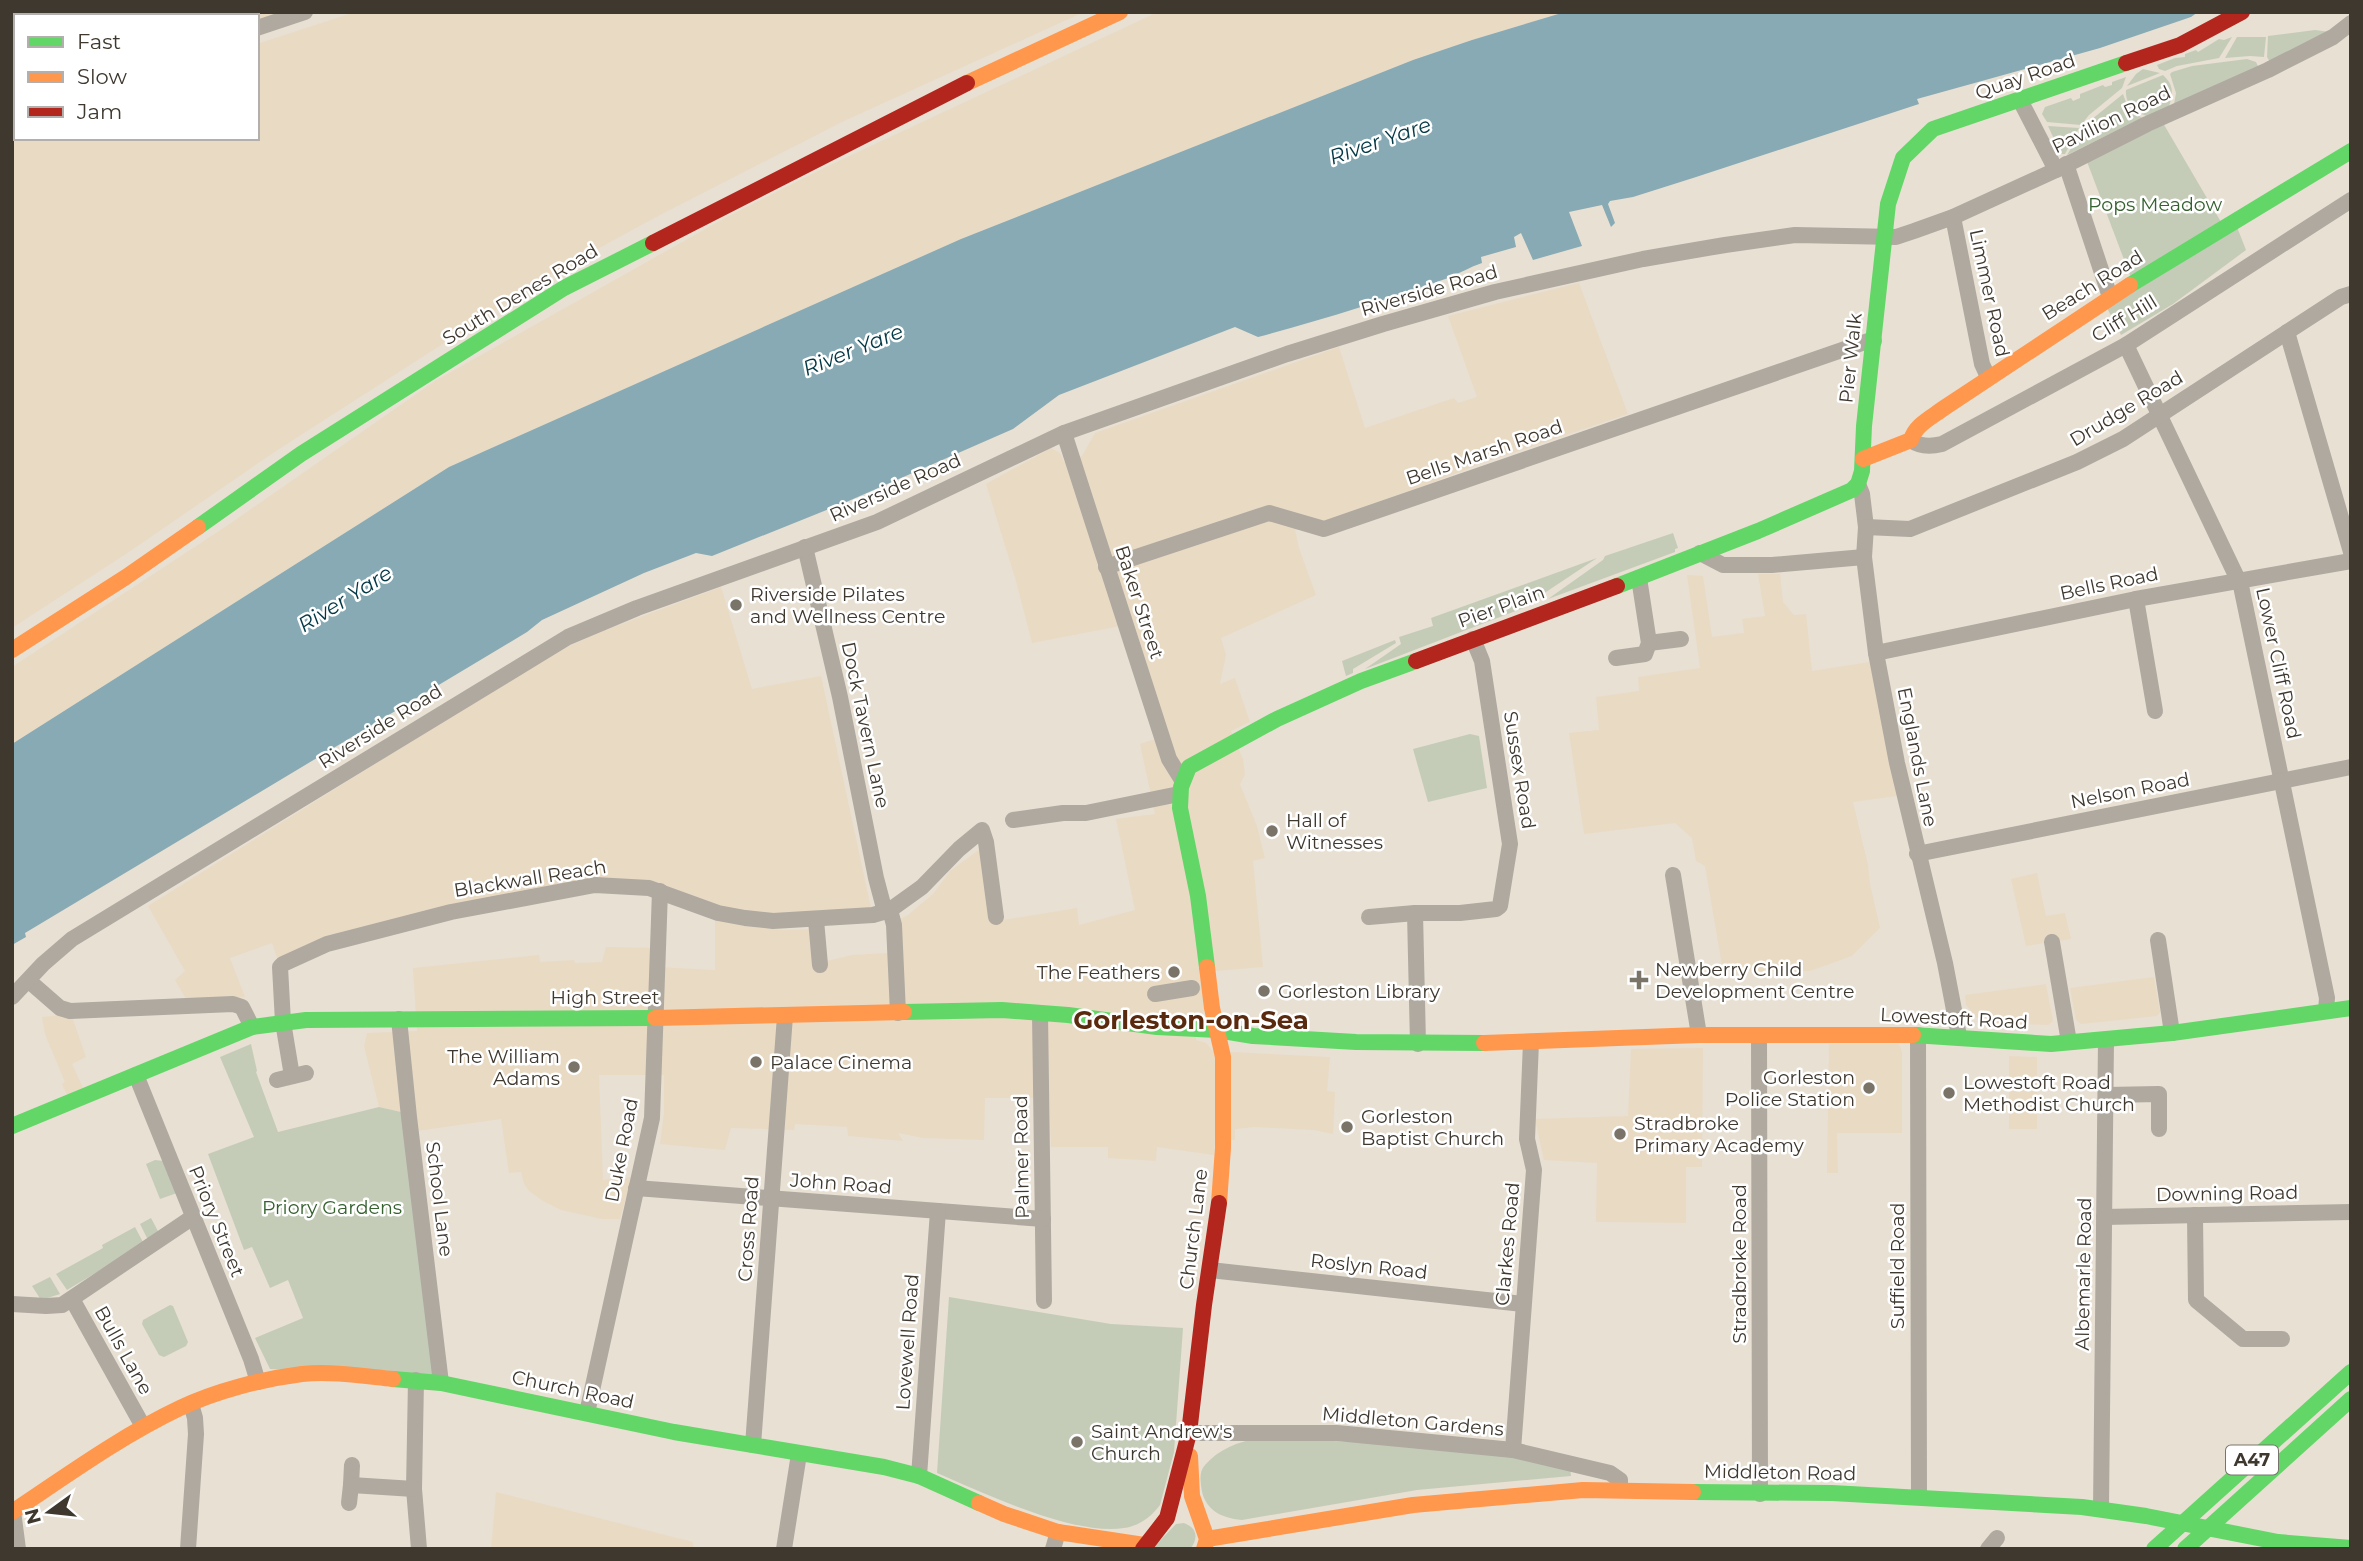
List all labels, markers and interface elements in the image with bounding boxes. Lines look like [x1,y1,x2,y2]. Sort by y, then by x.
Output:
legend [14,14,259,140]
text: Fast [77,29,121,54]
street label: Quay Road [1972,49,2078,104]
text: Slow [77,64,127,89]
street label: Pavilion Road [2048,81,2174,158]
text: Jam [76,99,122,124]
water label: River Yare [1326,111,1434,170]
park label: Pops Meadow [2088,193,2222,216]
street label: Limmer Road [1965,227,2014,359]
street label: South Denes Road [438,239,602,350]
street label: Beach Road [2038,245,2147,326]
street label: Riverside Road [1358,260,1500,321]
street label: Cliff Hill [2087,290,2161,347]
street label: Pier Walk [1834,311,1867,404]
water label: River Yare [799,318,907,381]
street label: Drudge Road [2065,366,2187,451]
street label: Bells Marsh Road [1403,415,1565,490]
street label: Riverside Road [826,448,964,527]
street label: Baker Street [1110,542,1169,662]
water label: River Yare [293,560,396,637]
street label: Bells Road [2058,562,2160,605]
street label: Pier Plain [1455,580,1548,633]
place label: Riverside Pilates and Wellness Centre [750,583,945,628]
street label: Lower Cliff Road [2251,585,2306,741]
marker: Riverside Pilates and Wellness Centre [728,597,744,613]
street label: Dock Tavern Lane [837,640,894,810]
street label: Riverside Road [314,679,446,774]
street label: Englands Lane [1893,685,1942,829]
street label: Sussex Road [1499,710,1540,831]
street label: Nelson Road [2069,768,2192,813]
place label: Hall of Witnesses [1286,809,1383,854]
marker: Hall of Witnesses [1264,823,1280,839]
street label: Blackwall Reach [452,855,608,902]
place label: Newberry Child Development Centre [1655,958,1854,1003]
place label: The Feathers [1037,961,1160,984]
marker: The Feathers [1166,964,1182,980]
marker: Newberry Child Development Centre [1629,970,1649,990]
place label: Gorleston Library [1278,980,1441,1003]
marker: Gorleston Library [1256,983,1272,999]
street label: High Street [551,986,660,1009]
street label: Lowestoft Road [1880,1003,2028,1034]
district label: Gorleston-on-Sea [1073,1004,1309,1036]
place label: The William Adams [447,1045,560,1090]
place label: Palace Cinema [770,1051,912,1074]
marker: Palace Cinema [748,1054,764,1070]
marker: The William Adams [566,1059,582,1075]
place label: Gorleston Police Station [1725,1066,1855,1111]
place label: Lowestoft Road Methodist Church [1963,1071,2135,1116]
marker: Gorleston Police Station [1861,1080,1877,1096]
marker: Lowestoft Road Methodist Church [1941,1085,1957,1101]
street label: Palmer Road [1009,1095,1034,1219]
street label: Duke Road [600,1096,643,1204]
place label: Gorleston Baptist Church [1361,1105,1504,1150]
place label: Stradbroke Primary Academy [1634,1112,1805,1157]
marker: Gorleston Baptist Church [1339,1119,1355,1135]
marker: Stradbroke Primary Academy [1612,1126,1628,1142]
street label: School Lane [421,1140,458,1258]
street label: Priory Street [184,1162,249,1280]
street label: Church Lane [1175,1167,1212,1291]
street label: John Road [788,1168,893,1199]
street label: Cross Road [733,1175,764,1283]
street label: Clarkes Road [1491,1181,1524,1307]
street label: Downing Road [2156,1181,2298,1206]
street label: Stradbroke Road [1728,1184,1751,1344]
park label: Priory Gardens [262,1196,402,1219]
street label: Albemarle Road [2071,1197,2096,1351]
street label: Suffield Road [1886,1203,1909,1329]
street label: Roslyn Road [1309,1249,1429,1284]
street label: Lovewell Road [891,1273,924,1411]
street label: Bulls Lane [90,1302,157,1399]
street label: Church Road [510,1365,636,1414]
street label: Middleton Gardens [1321,1402,1505,1441]
place label: Saint Andrew's Church [1091,1420,1232,1465]
marker: Saint Andrew's Church [1069,1434,1085,1450]
road number: A47 [2226,1446,2278,1475]
street label: Middleton Road [1704,1460,1856,1485]
north arrow [14,1477,84,1547]
text: N [20,1506,46,1527]

